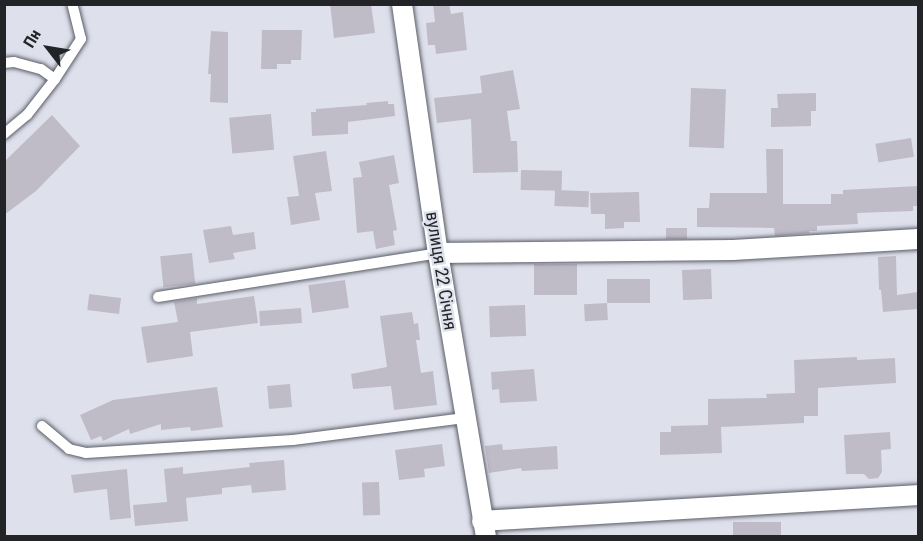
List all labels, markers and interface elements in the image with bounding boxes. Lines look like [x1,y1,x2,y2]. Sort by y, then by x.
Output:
north arrow [18,18,78,78]
text: Пн [19,26,45,51]
street label: вулиця 22 Січня [421,210,461,332]

